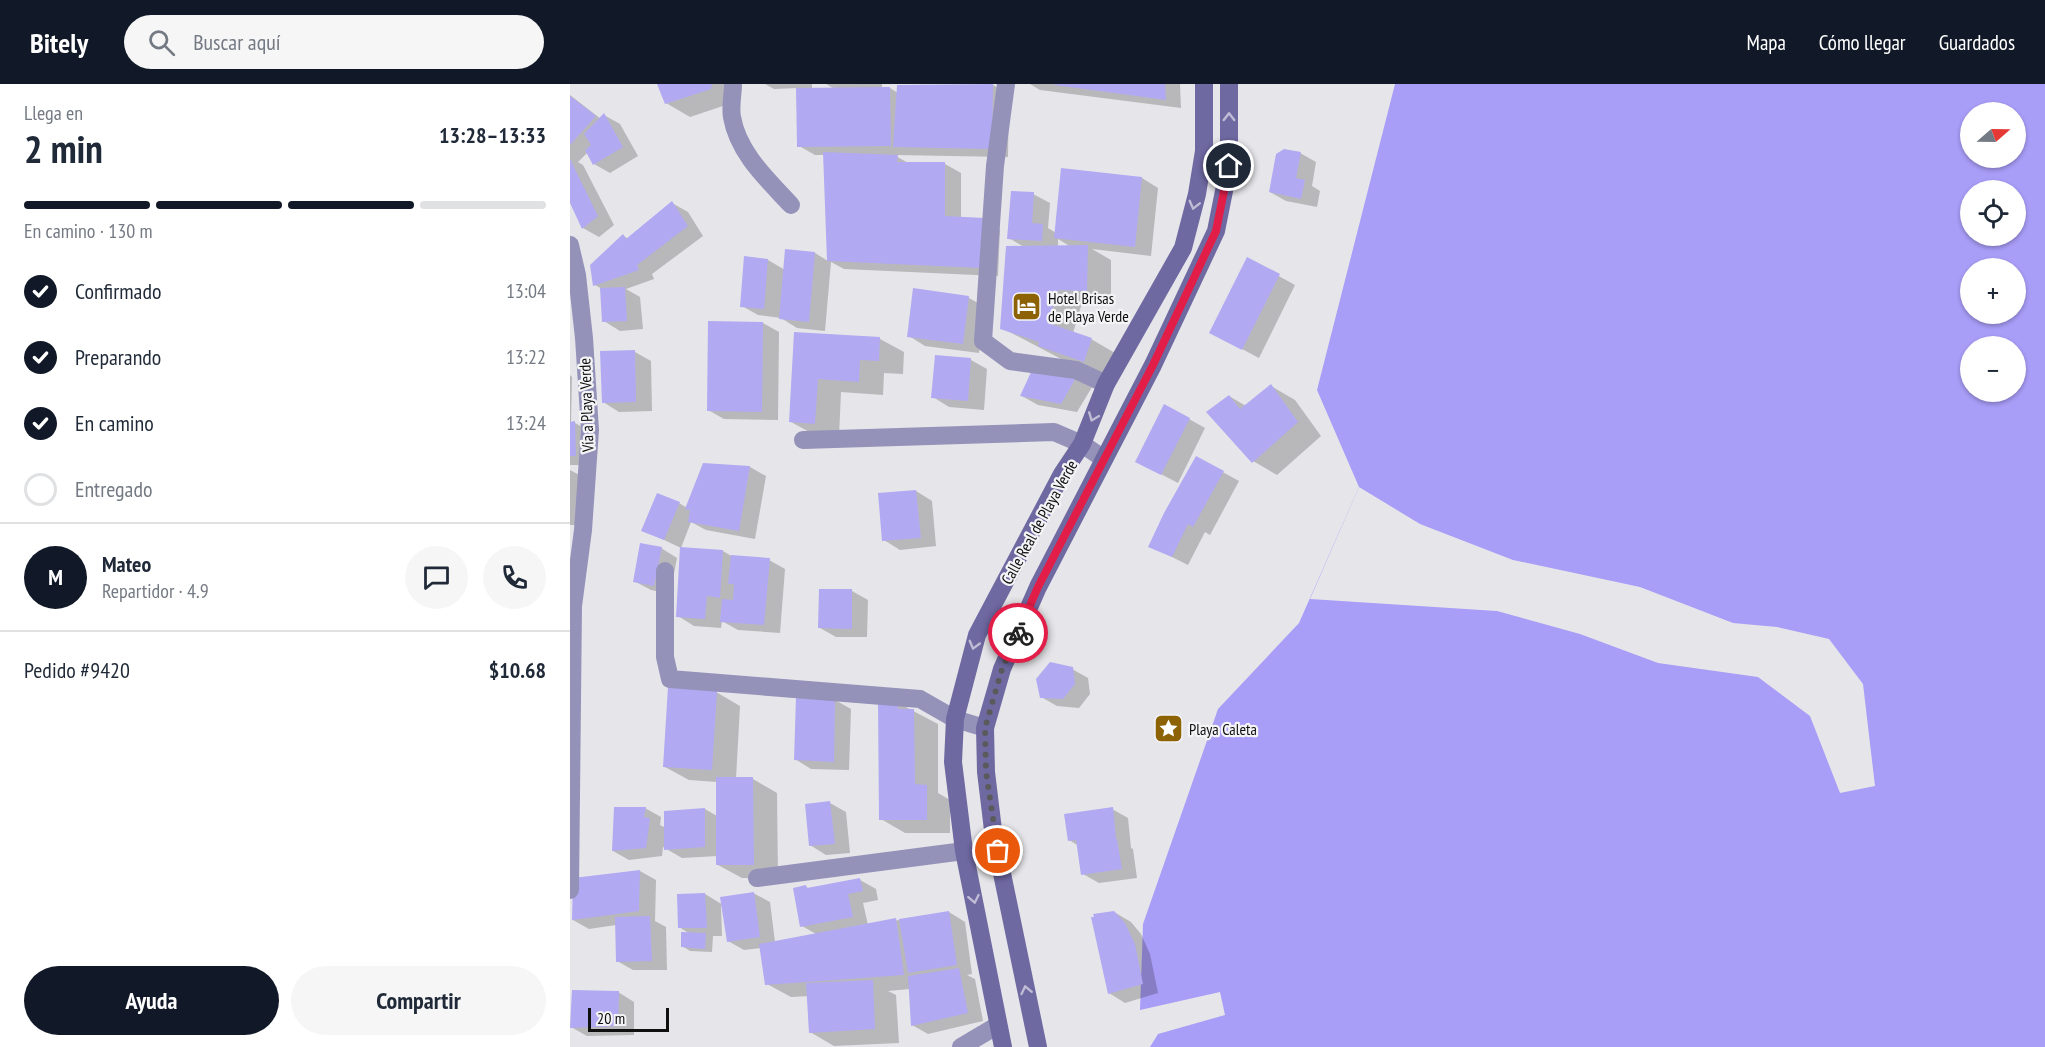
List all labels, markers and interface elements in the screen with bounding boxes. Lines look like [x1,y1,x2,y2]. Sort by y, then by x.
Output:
search box [124,15,544,69]
text: Bitely [30,24,88,61]
icon: search [145,26,178,59]
text: Buscar aquí [193,28,280,56]
text: Mapa [1747,29,1786,56]
text: Cómo llegar [1819,29,1906,56]
text: Guardados [1939,29,2015,56]
text: Llega en [24,100,83,126]
north arrow [1960,102,2026,168]
map controls [1960,102,2026,402]
one-way arrow [1223,112,1235,121]
text: 13:28–13:33 [439,121,546,149]
text: 2 min [24,123,103,174]
pin [1203,140,1254,191]
icon: home [1212,149,1245,182]
button: locate [1960,180,2026,246]
one-way arrow [1189,199,1202,209]
text: En camino · 130 m [24,218,153,244]
button: + [1960,258,2026,324]
icon: check [24,275,57,308]
text: Confirmado [75,277,161,305]
text: 13:04 [506,278,546,304]
place label: Hotel Brisas de Playa Verde [1048,288,1129,326]
hotel icon: Hotel Brisas de Playa Verde [1011,291,1043,323]
button: − [1960,336,2026,402]
icon: check [24,341,57,374]
text: Preparando [75,343,161,371]
text: 13:22 [506,344,546,370]
street label: Vía a Playa Verde [574,358,598,453]
icon: check [24,407,57,440]
text: En camino [75,409,154,437]
text: 13:24 [506,410,546,436]
one-way arrow [1087,411,1100,422]
street label: Calle Real de Playa Verde [997,456,1081,588]
text: Entregado [75,475,152,503]
button: chat [405,546,468,609]
button: phone [483,546,546,609]
text: Mateo [102,550,151,578]
text: M [48,563,63,591]
text: Repartidor · 4.9 [102,578,209,604]
courier [988,603,1048,663]
icon: bike [1002,617,1035,650]
one-way arrow [969,639,981,650]
text: Pedido #9420 [24,656,130,684]
text: $10.68 [489,656,546,684]
place icon: Playa Caleta [1152,713,1184,745]
place label: Playa Caleta [1189,719,1257,739]
pin [972,825,1023,876]
icon: bag [981,834,1014,867]
one-way arrow [967,894,980,904]
button: Ayuda [24,966,279,1035]
button: Compartir [291,966,546,1035]
one-way arrow [1020,985,1033,995]
scale bar [588,1005,669,1032]
text: 20 m [597,1008,625,1028]

